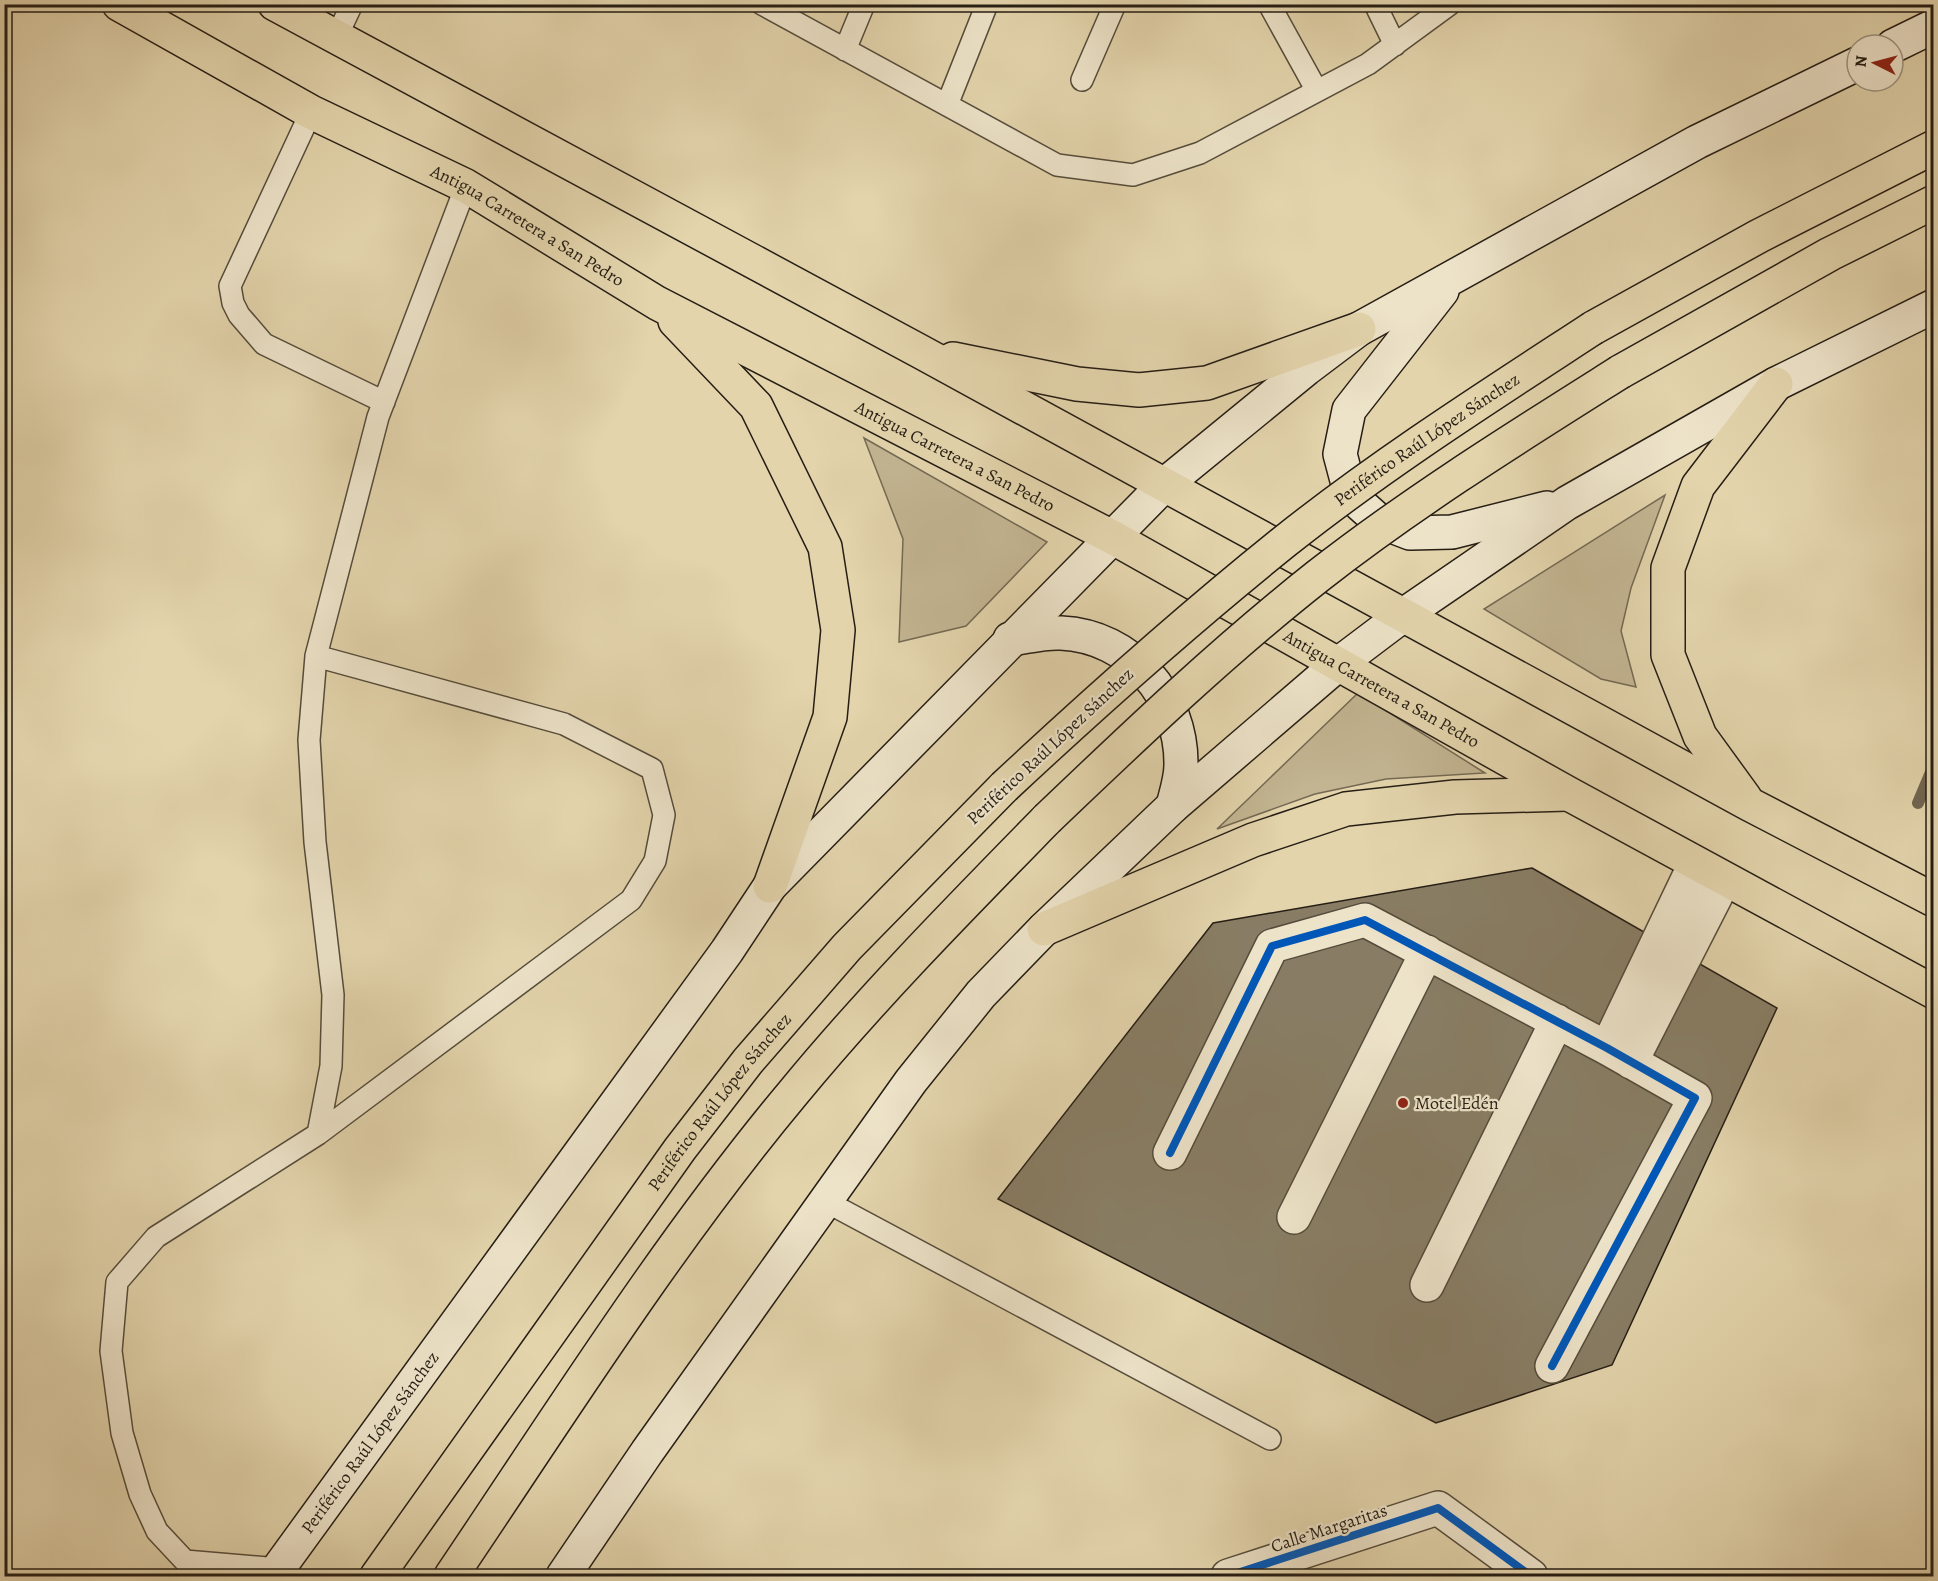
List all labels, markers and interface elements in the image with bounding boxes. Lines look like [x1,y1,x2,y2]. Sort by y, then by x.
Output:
north arrow [1845,33,1905,93]
text: N [1850,54,1873,68]
street label: Antigua Carretera a San Pedro [426,158,629,292]
street label: Periférico Raúl López Sánchez [1329,367,1524,512]
street label: Antigua Carretera a San Pedro [850,394,1059,518]
street label: Antigua Carretera a San Pedro [1278,623,1484,753]
street label: Periférico Raúl López Sánchez [961,662,1139,830]
street label: Periférico Raúl López Sánchez [642,1008,797,1196]
place label: Motel Edén [1415,1091,1499,1115]
marker: Motel Edén [1396,1096,1410,1110]
street label: Periférico Raúl López Sánchez [296,1346,444,1539]
street label: Calle Margaritas [1268,1498,1390,1558]

